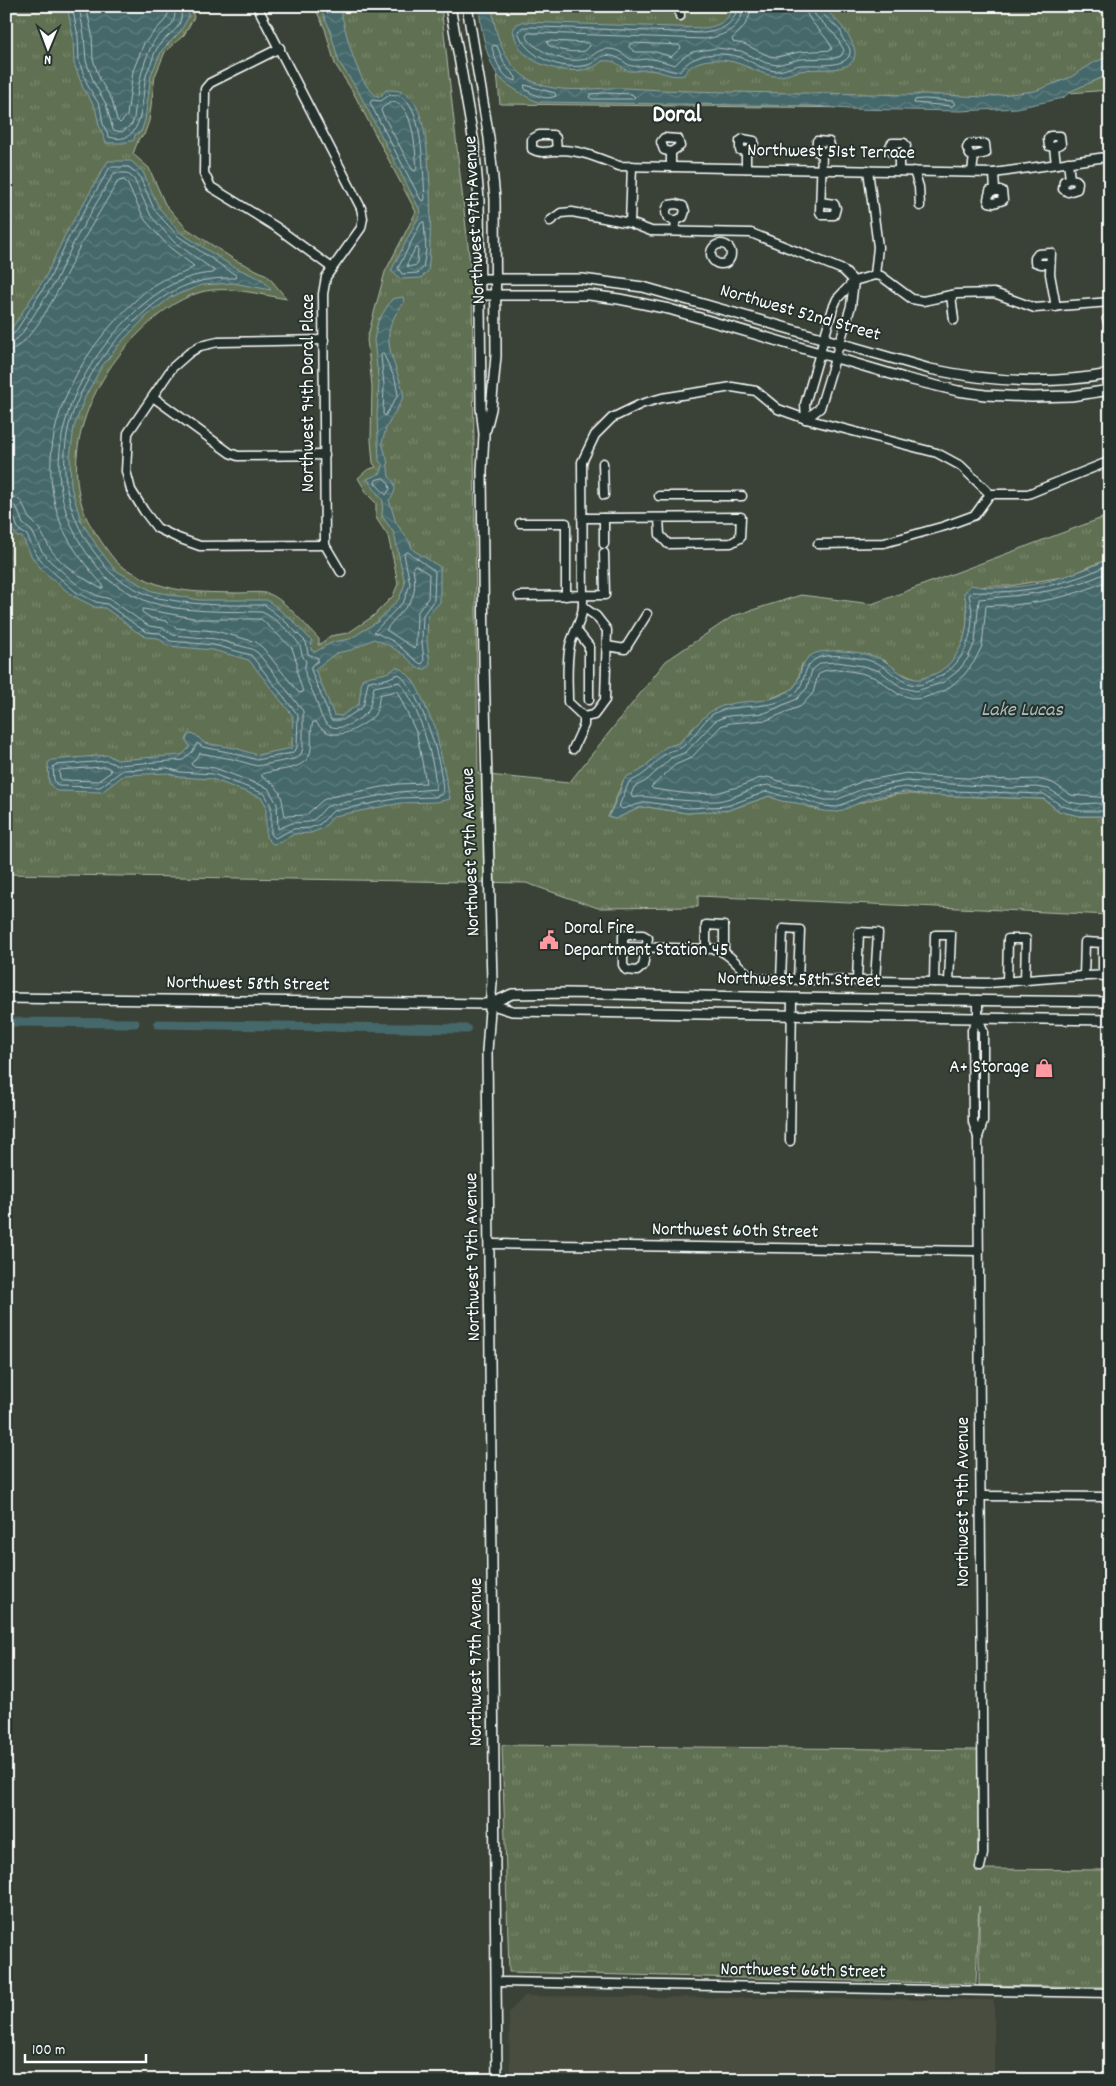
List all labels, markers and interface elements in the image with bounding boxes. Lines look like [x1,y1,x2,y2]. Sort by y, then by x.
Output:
north arrow [22,22,72,72]
text: N [44,49,51,69]
district label: Doral [653,99,702,133]
street label: Northwest 97th Avenue [458,135,494,305]
street label: Northwest 51st Terrace [747,138,915,168]
street label: Northwest 52nd Street [717,278,883,350]
street label: Northwest 94th Doral Place [296,294,323,492]
water label: Lake Lucas [981,697,1063,725]
street label: Northwest 97th Avenue [456,767,488,937]
place label: Doral Fire Department Station 45 [564,916,729,965]
public building icon: Doral Fire Department Station 45 [538,929,560,951]
street label: Northwest 58th Street [717,966,881,996]
street label: Northwest 58th Street [166,970,330,1000]
place label: A+ Storage [949,1055,1029,1082]
shop icon: A+ Storage [1033,1057,1055,1079]
street label: Northwest 97th Avenue [459,1172,489,1342]
street label: Northwest 60th Street [652,1217,818,1247]
street label: Northwest 99th Avenue [951,1417,978,1587]
street label: Northwest 97th Avenue [464,1578,491,1746]
street label: Northwest 66th Street [720,1957,886,1987]
scale bar [25,2031,146,2063]
text: 100 m [32,2040,65,2062]

